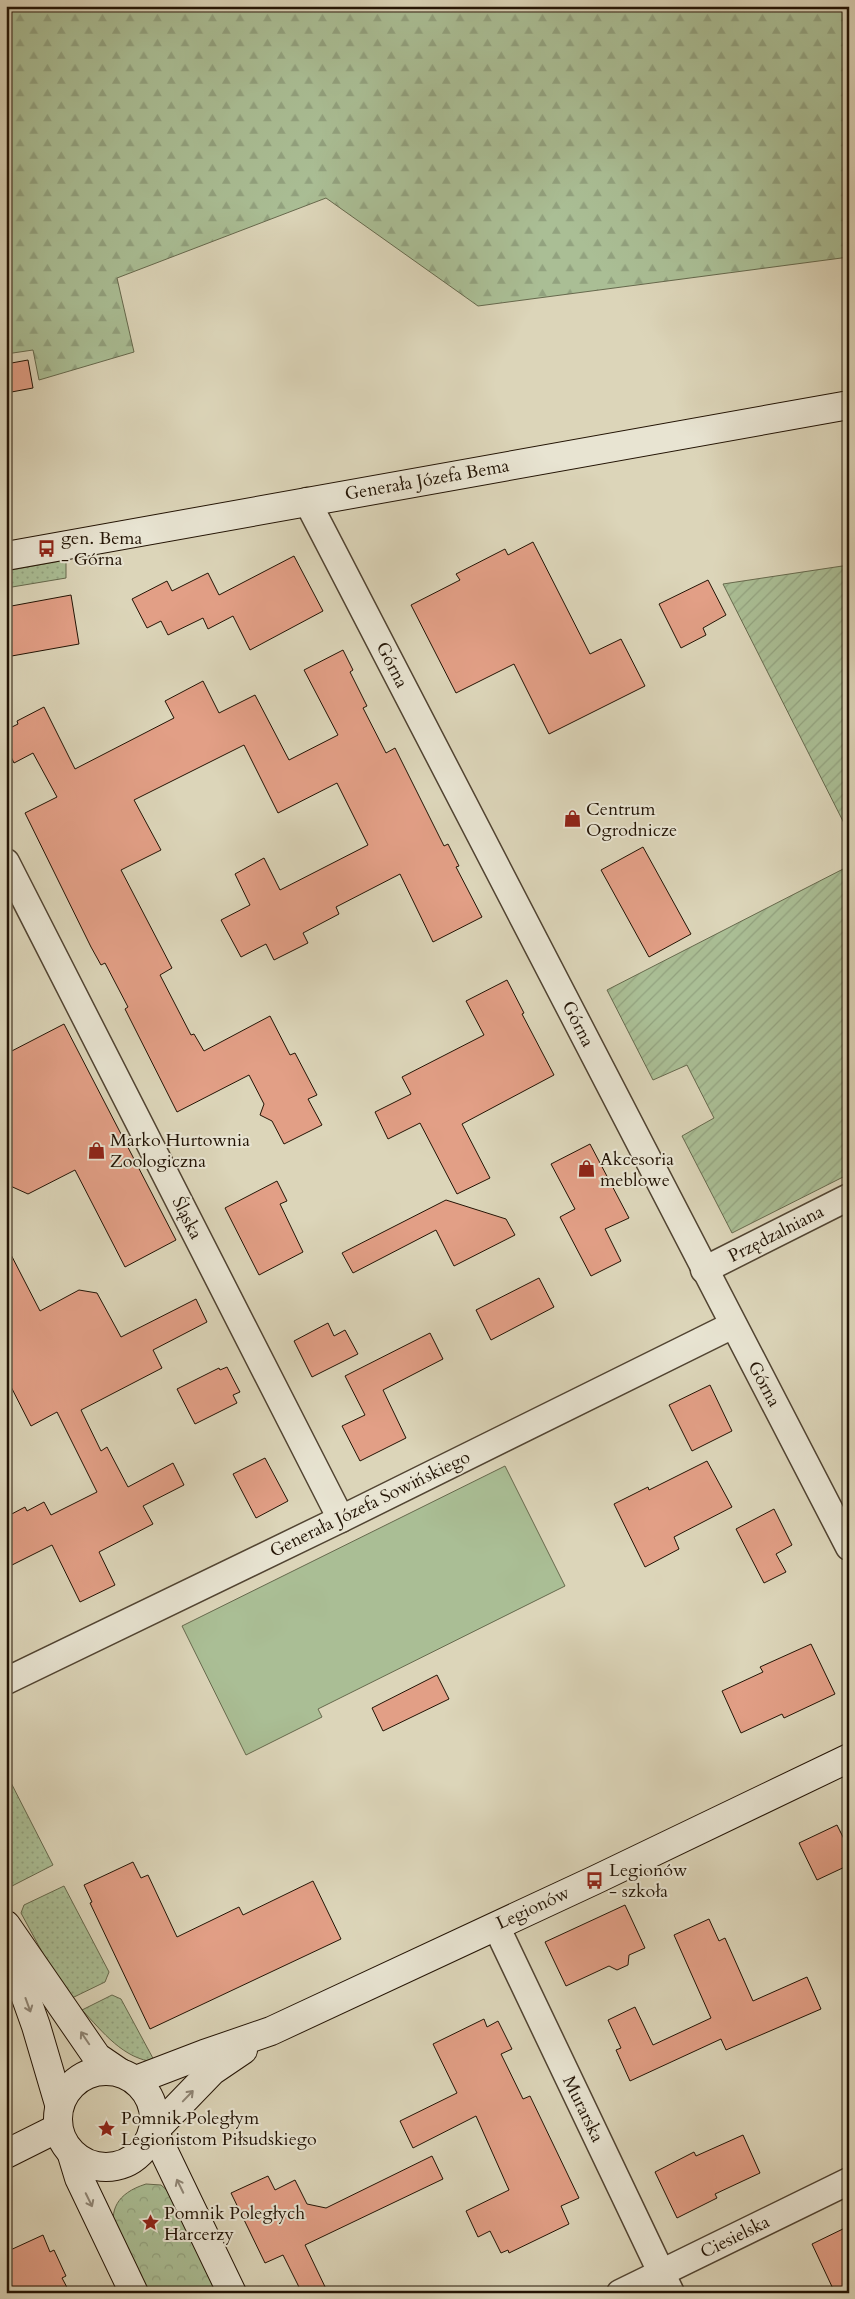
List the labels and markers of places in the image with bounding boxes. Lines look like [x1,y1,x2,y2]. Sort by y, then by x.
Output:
place label: gen. Bema - Górna [61,526,143,572]
bus stop icon: gen. Bema - Górna [37,538,57,558]
place label: Centrum Ogrodnicze [586,797,677,843]
shop icon: Centrum Ogrodnicze [562,809,582,829]
place label: Marko Hurtownia Zoologiczna [110,1128,250,1174]
shop icon: Marko Hurtownia Zoologiczna [86,1140,106,1160]
place label: Akcesoria meblowe [600,1147,674,1193]
shop icon: Akcesoria meblowe [576,1159,596,1179]
place label: Legionów - szkoła [609,1858,688,1904]
bus stop icon: Legionów - szkoła [585,1870,605,1890]
place label: Pomnik Poległym Legionistom Piłsudskiego [121,2106,317,2152]
place icon: Pomnik Poległym Legionistom Piłsudskiego [97,2118,117,2138]
place label: Pomnik Poległych Harcerzy [164,2201,305,2247]
place icon: Pomnik Poległych Harcerzy [140,2213,160,2233]

